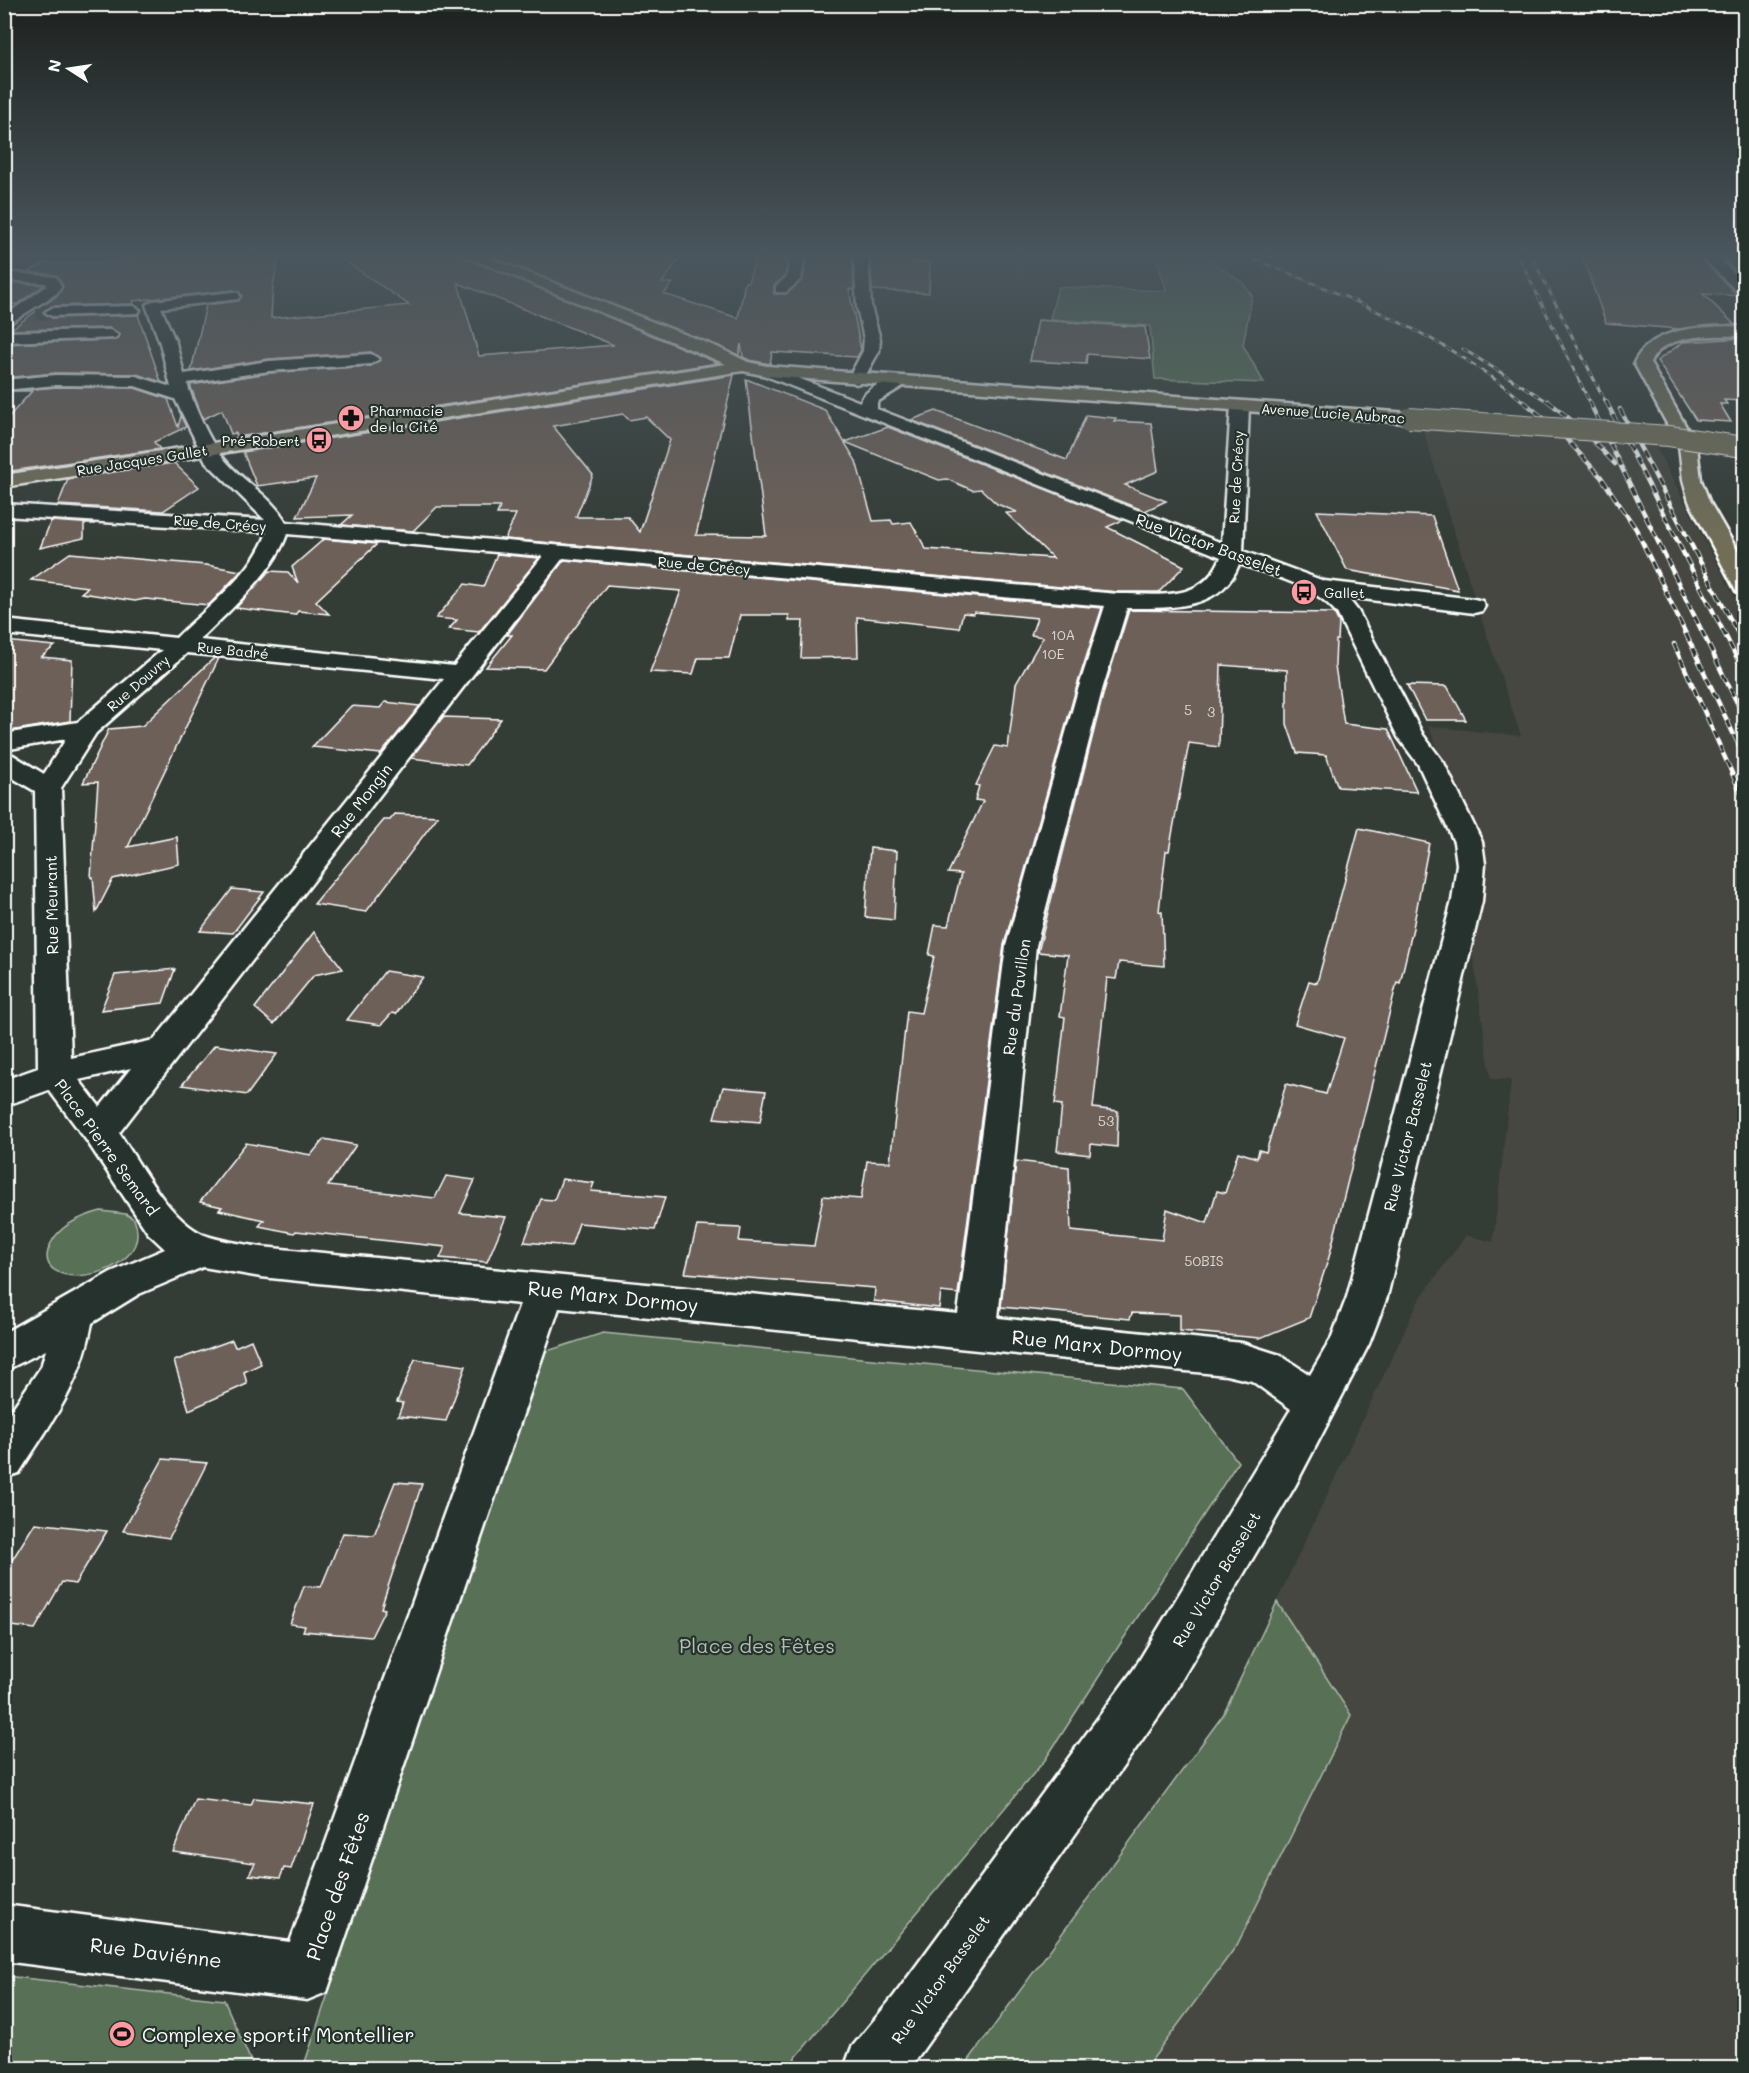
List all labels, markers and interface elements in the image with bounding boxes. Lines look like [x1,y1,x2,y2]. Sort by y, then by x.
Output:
north arrow [39,39,99,99]
text: N [42,58,65,74]
street label: Avenue Lucie Aubrac [1261,399,1405,427]
place label: Pharmacie de la Cité [370,401,443,436]
pharmacy icon: Pharmacie de la Cité [336,403,366,433]
bus stop icon: Pré-Robert [304,425,334,455]
street label: Rue de Crécy [1224,430,1248,524]
place label: Pré-Robert [222,431,300,450]
street label: Rue Jacques Gallet [75,440,209,480]
street label: Rue Victor Basselet [1133,508,1285,580]
street label: Rue de Crécy [173,510,267,536]
street label: Rue de Crécy [657,551,751,579]
bus stop icon: Gallet [1289,577,1319,607]
place label: Gallet [1324,583,1365,602]
house number: 10A [1051,625,1075,644]
street label: Rue Badré [196,637,270,663]
house number: 10E [1042,644,1064,663]
street label: Rue Douvry [103,651,173,715]
house number: 5 [1184,700,1192,719]
house number: 3 [1207,702,1215,721]
street label: Rue Mongin [326,759,396,841]
street label: Rue Meurant [40,855,62,955]
street label: Rue du Pavillon [997,937,1035,1057]
street label: Rue Victor Basselet [1378,1058,1436,1214]
street label: Place Pierre Semard [50,1075,164,1219]
house number: 53 [1098,1111,1114,1130]
house number: 50BIS [1184,1251,1224,1270]
street label: Rue Marx Dormoy [526,1274,700,1318]
street label: Rue Marx Dormoy [1010,1323,1184,1367]
street label: Rue Victor Basselet [1167,1507,1265,1651]
park label: Place des Fêtes [679,1632,835,1658]
street label: Place des Fêtes [299,1808,375,1964]
street label: Rue Victor Basselet [886,1910,994,2048]
street label: Rue Daviénne [89,1931,223,1973]
sports icon: Complexe sportif Montellier [107,2019,137,2049]
place label: Complexe sportif Montellier [142,2021,414,2047]

